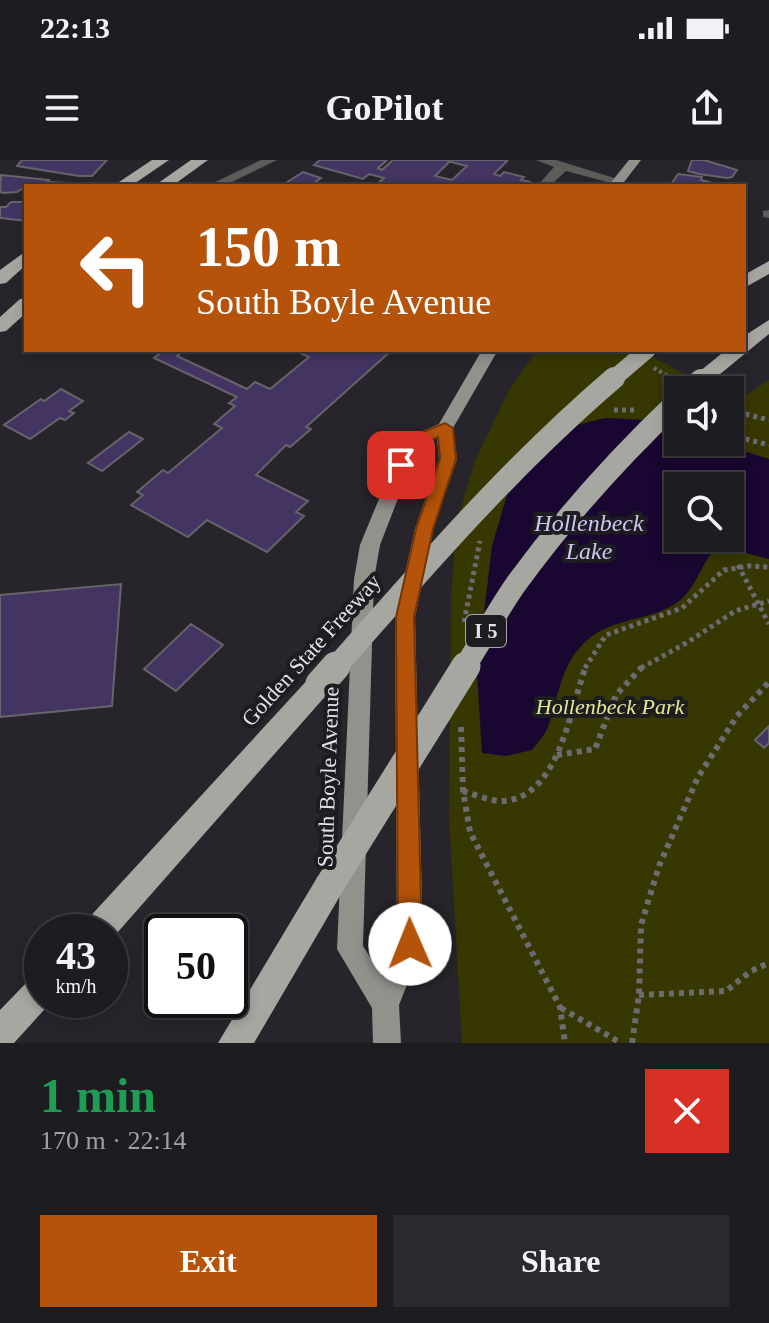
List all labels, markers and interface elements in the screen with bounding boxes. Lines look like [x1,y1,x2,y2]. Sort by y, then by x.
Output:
text: 22:13 [40,11,110,44]
icon: menu [40,86,84,130]
icon: share [685,86,729,130]
text: GoPilot [326,88,443,128]
icon: left [64,216,168,320]
text: 150 m [196,216,341,278]
text: South Boyle Avenue [196,282,491,322]
map controls [664,376,744,552]
button: sound [664,376,744,456]
pin [367,431,435,499]
icon: arrive [379,443,423,487]
button: search [664,472,744,552]
water label: Hollenbeck Lake [533,510,644,564]
street label: Golden State Freeway [236,569,386,731]
road number: I 5 [466,615,506,647]
street label: South Boyle Avenue [312,686,344,868]
park label: Hollenbeck Park [535,694,685,719]
position arrow [368,902,452,986]
speed limit sign: 50 [144,914,248,1018]
text: 43 [56,933,96,978]
text: km/h [55,975,97,997]
text: 1 min [40,1069,156,1122]
button: close [645,1069,729,1153]
text: 170 m · 22:14 [40,1126,187,1155]
button: Exit [40,1215,377,1307]
button: Share [393,1215,729,1307]

